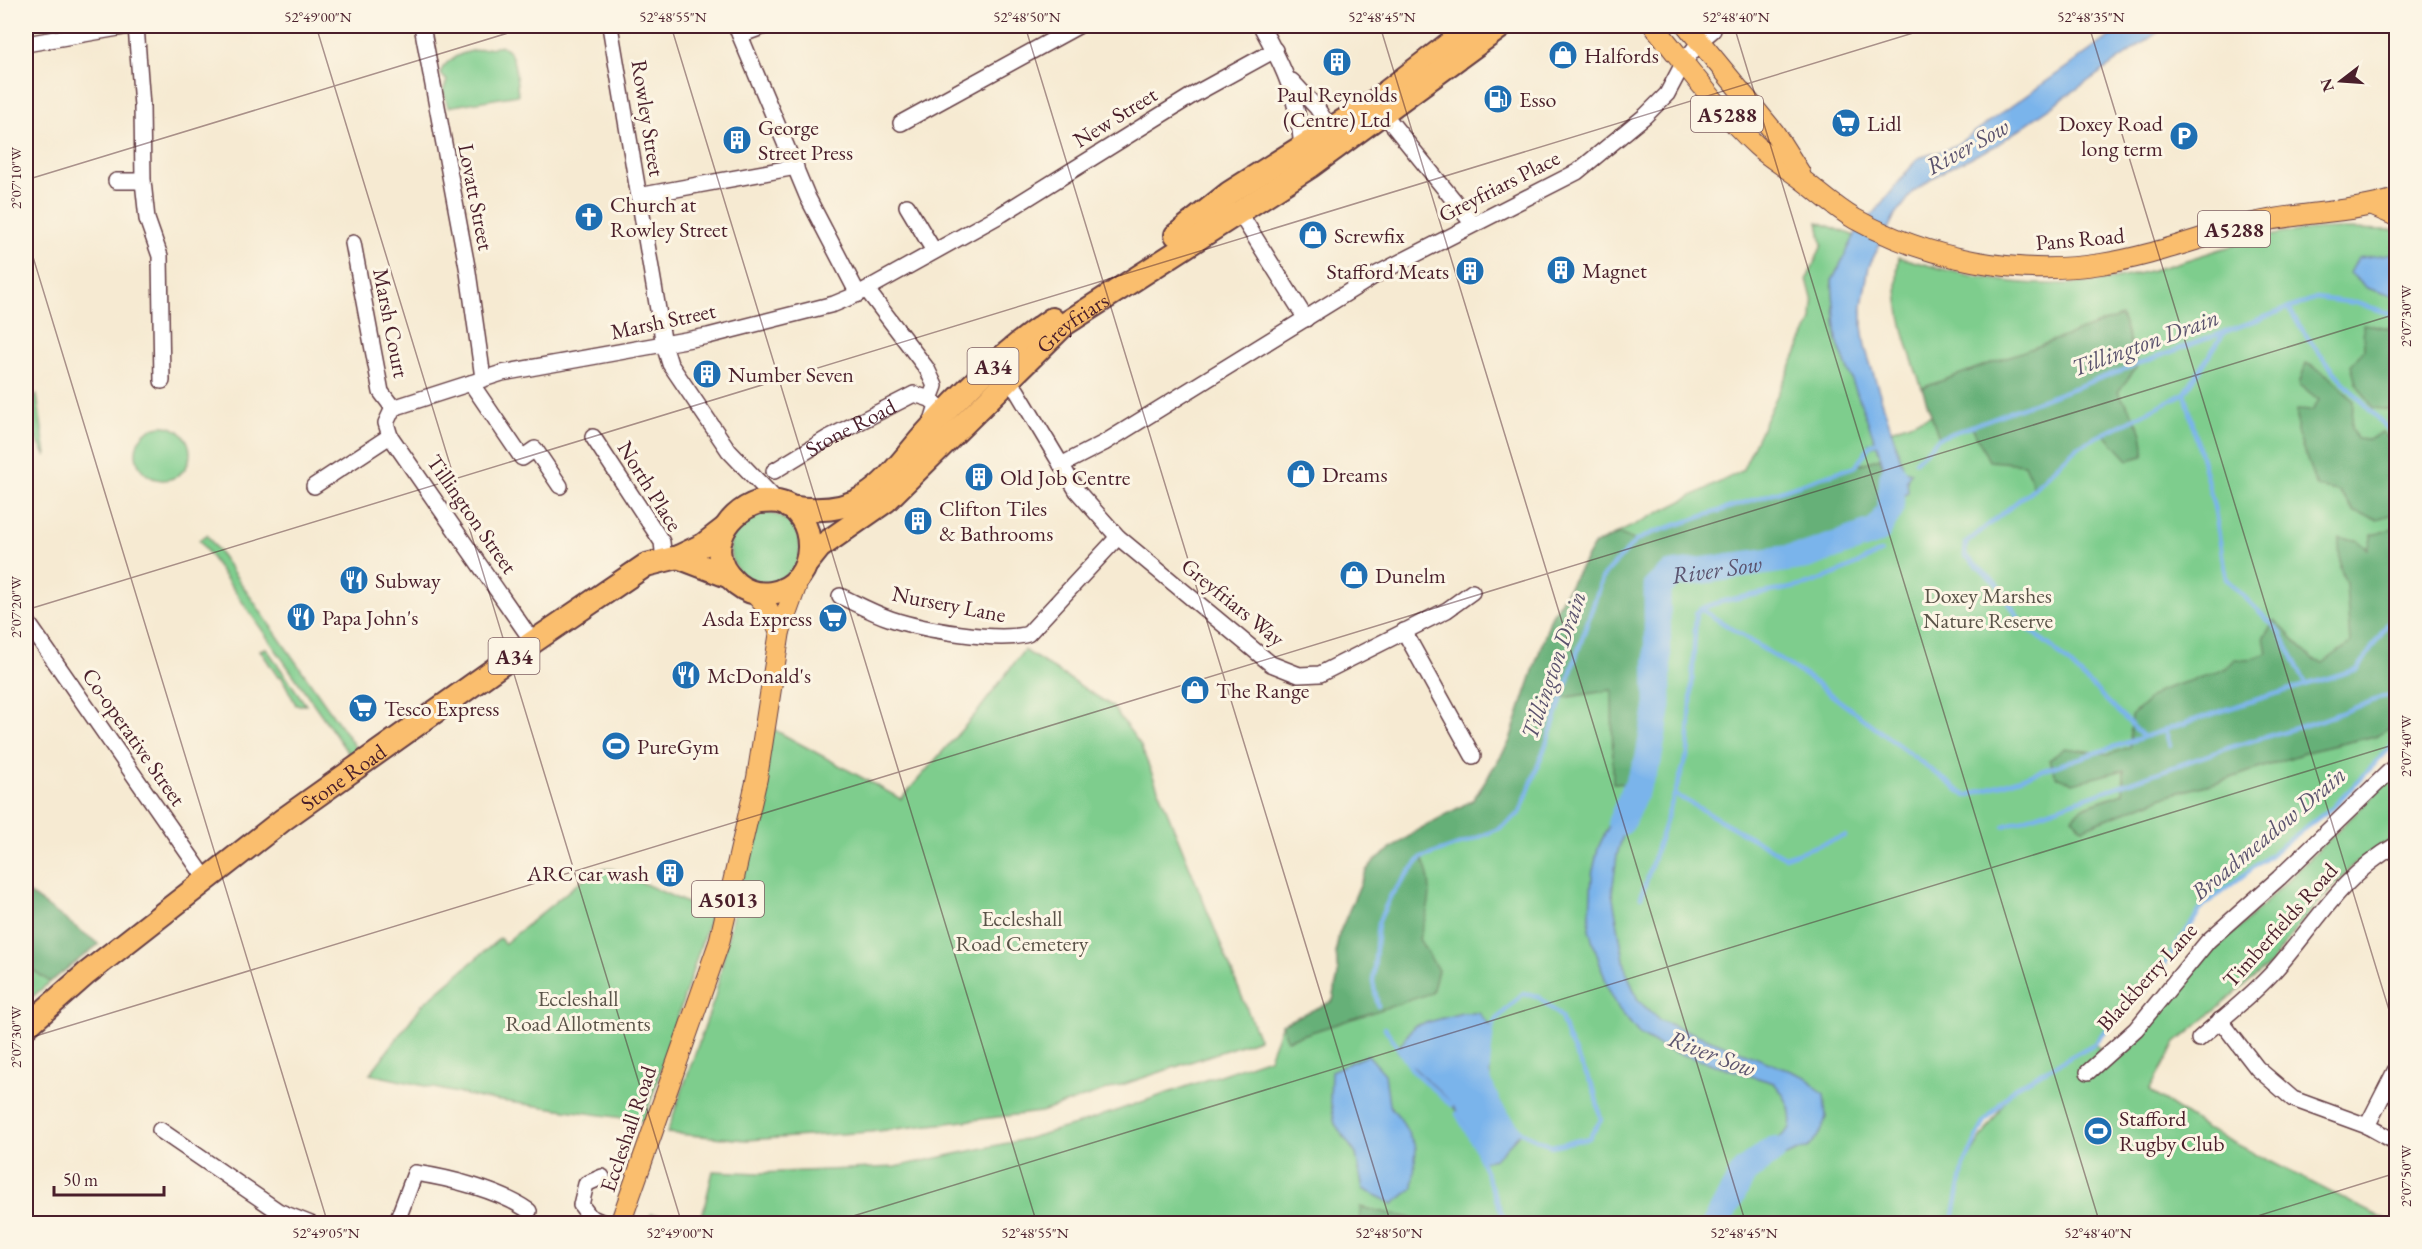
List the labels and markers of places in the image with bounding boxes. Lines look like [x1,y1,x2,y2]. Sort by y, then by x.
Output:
shop icon: Halfords [1547,39,1579,71]
place label: Halfords [1584,41,1659,70]
building icon: Paul Reynolds (Centre) Ltd [1321,46,1353,78]
place label: Paul Reynolds (Centre) Ltd [1277,80,1397,134]
fuel station icon: Esso [1482,83,1514,115]
place label: Esso [1519,85,1557,114]
supermarket icon: Lidl [1830,107,1862,139]
place label: Lidl [1867,109,1902,138]
place label: Doxey Road long term [2059,109,2164,163]
place label: George Street Press [758,113,853,167]
parking icon: Doxey Road long term [2168,120,2200,152]
building icon: George Street Press [721,124,753,156]
place label: Church at Rowley Street [610,190,728,244]
church icon: Church at Rowley Street [573,201,605,233]
shop icon: Screwfix [1297,219,1329,251]
place label: Screwfix [1334,221,1405,250]
building icon: Magnet [1545,254,1577,286]
building icon: Stafford Meats [1454,255,1486,287]
place label: Magnet [1582,256,1647,285]
place label: Stafford Meats [1326,257,1449,286]
building icon: Number Seven [691,358,723,390]
place label: Number Seven [728,360,854,389]
shop icon: Dreams [1285,458,1317,490]
place label: Dreams [1322,460,1388,489]
building icon: Old Job Centre [963,461,995,493]
place label: Old Job Centre [1000,463,1131,492]
place label: Clifton Tiles & Bathrooms [939,494,1053,548]
building icon: Clifton Tiles & Bathrooms [902,505,934,537]
shop icon: Dunelm [1338,559,1370,591]
place label: Dunelm [1375,561,1446,590]
restaurant icon: Subway [338,564,370,596]
place label: Subway [375,566,441,595]
restaurant icon: Papa John's [285,601,317,633]
supermarket icon: Asda Express [817,602,849,634]
place label: Papa John's [322,603,418,632]
place label: Asda Express [701,604,812,633]
restaurant icon: McDonald's [670,659,702,691]
place label: McDonald's [707,661,811,690]
shop icon: The Range [1179,674,1211,706]
place label: The Range [1216,676,1310,705]
supermarket icon: Tesco Express [347,692,379,724]
place label: Tesco Express [384,694,499,723]
sports icon: PureGym [600,730,632,762]
place label: PureGym [637,732,719,761]
building icon: ARC car wash [654,857,686,889]
place label: ARC car wash [526,859,649,888]
place label: Stafford Rugby Club [2119,1104,2225,1158]
sports icon: Stafford Rugby Club [2082,1115,2114,1147]

